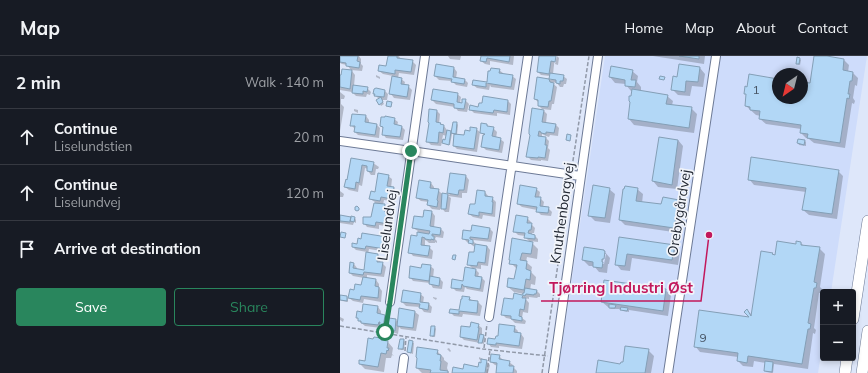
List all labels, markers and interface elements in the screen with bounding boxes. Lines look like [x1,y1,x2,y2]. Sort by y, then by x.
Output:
text: Map [20,16,60,40]
text: Home [624,19,663,37]
text: Map [685,19,714,37]
text: About [736,19,776,37]
text: Contact [798,19,848,37]
north arrow [772,68,808,104]
text: 2 min [16,72,61,93]
text: Walk · 140 m [245,74,324,90]
house number: 1 [752,82,760,97]
text: Continue [54,119,117,138]
icon: ahead [16,126,38,148]
text: 20 m [294,129,324,145]
text: Liselundstien [54,138,132,154]
route end [402,142,420,160]
street label: Knuthenborgvej [546,161,578,265]
street label: Orebygårdvej [663,168,695,258]
text: Continue [54,175,117,194]
icon: ahead [16,182,38,204]
text: 120 m [286,185,324,201]
street label: Liselundvej [373,188,401,262]
text: Liselundvej [54,194,121,210]
icon: arrive [16,238,38,260]
text: Arrive at destination [54,239,201,258]
callout: Tjørring Industri Øst [541,274,701,301]
text: Tjørring Industri Øst [549,278,693,297]
button: Save [16,288,166,326]
button: Share [174,288,324,326]
map controls [820,289,856,361]
button: + [820,289,856,325]
route start [376,323,394,341]
button: − [820,325,856,361]
house number: 9 [699,330,707,345]

